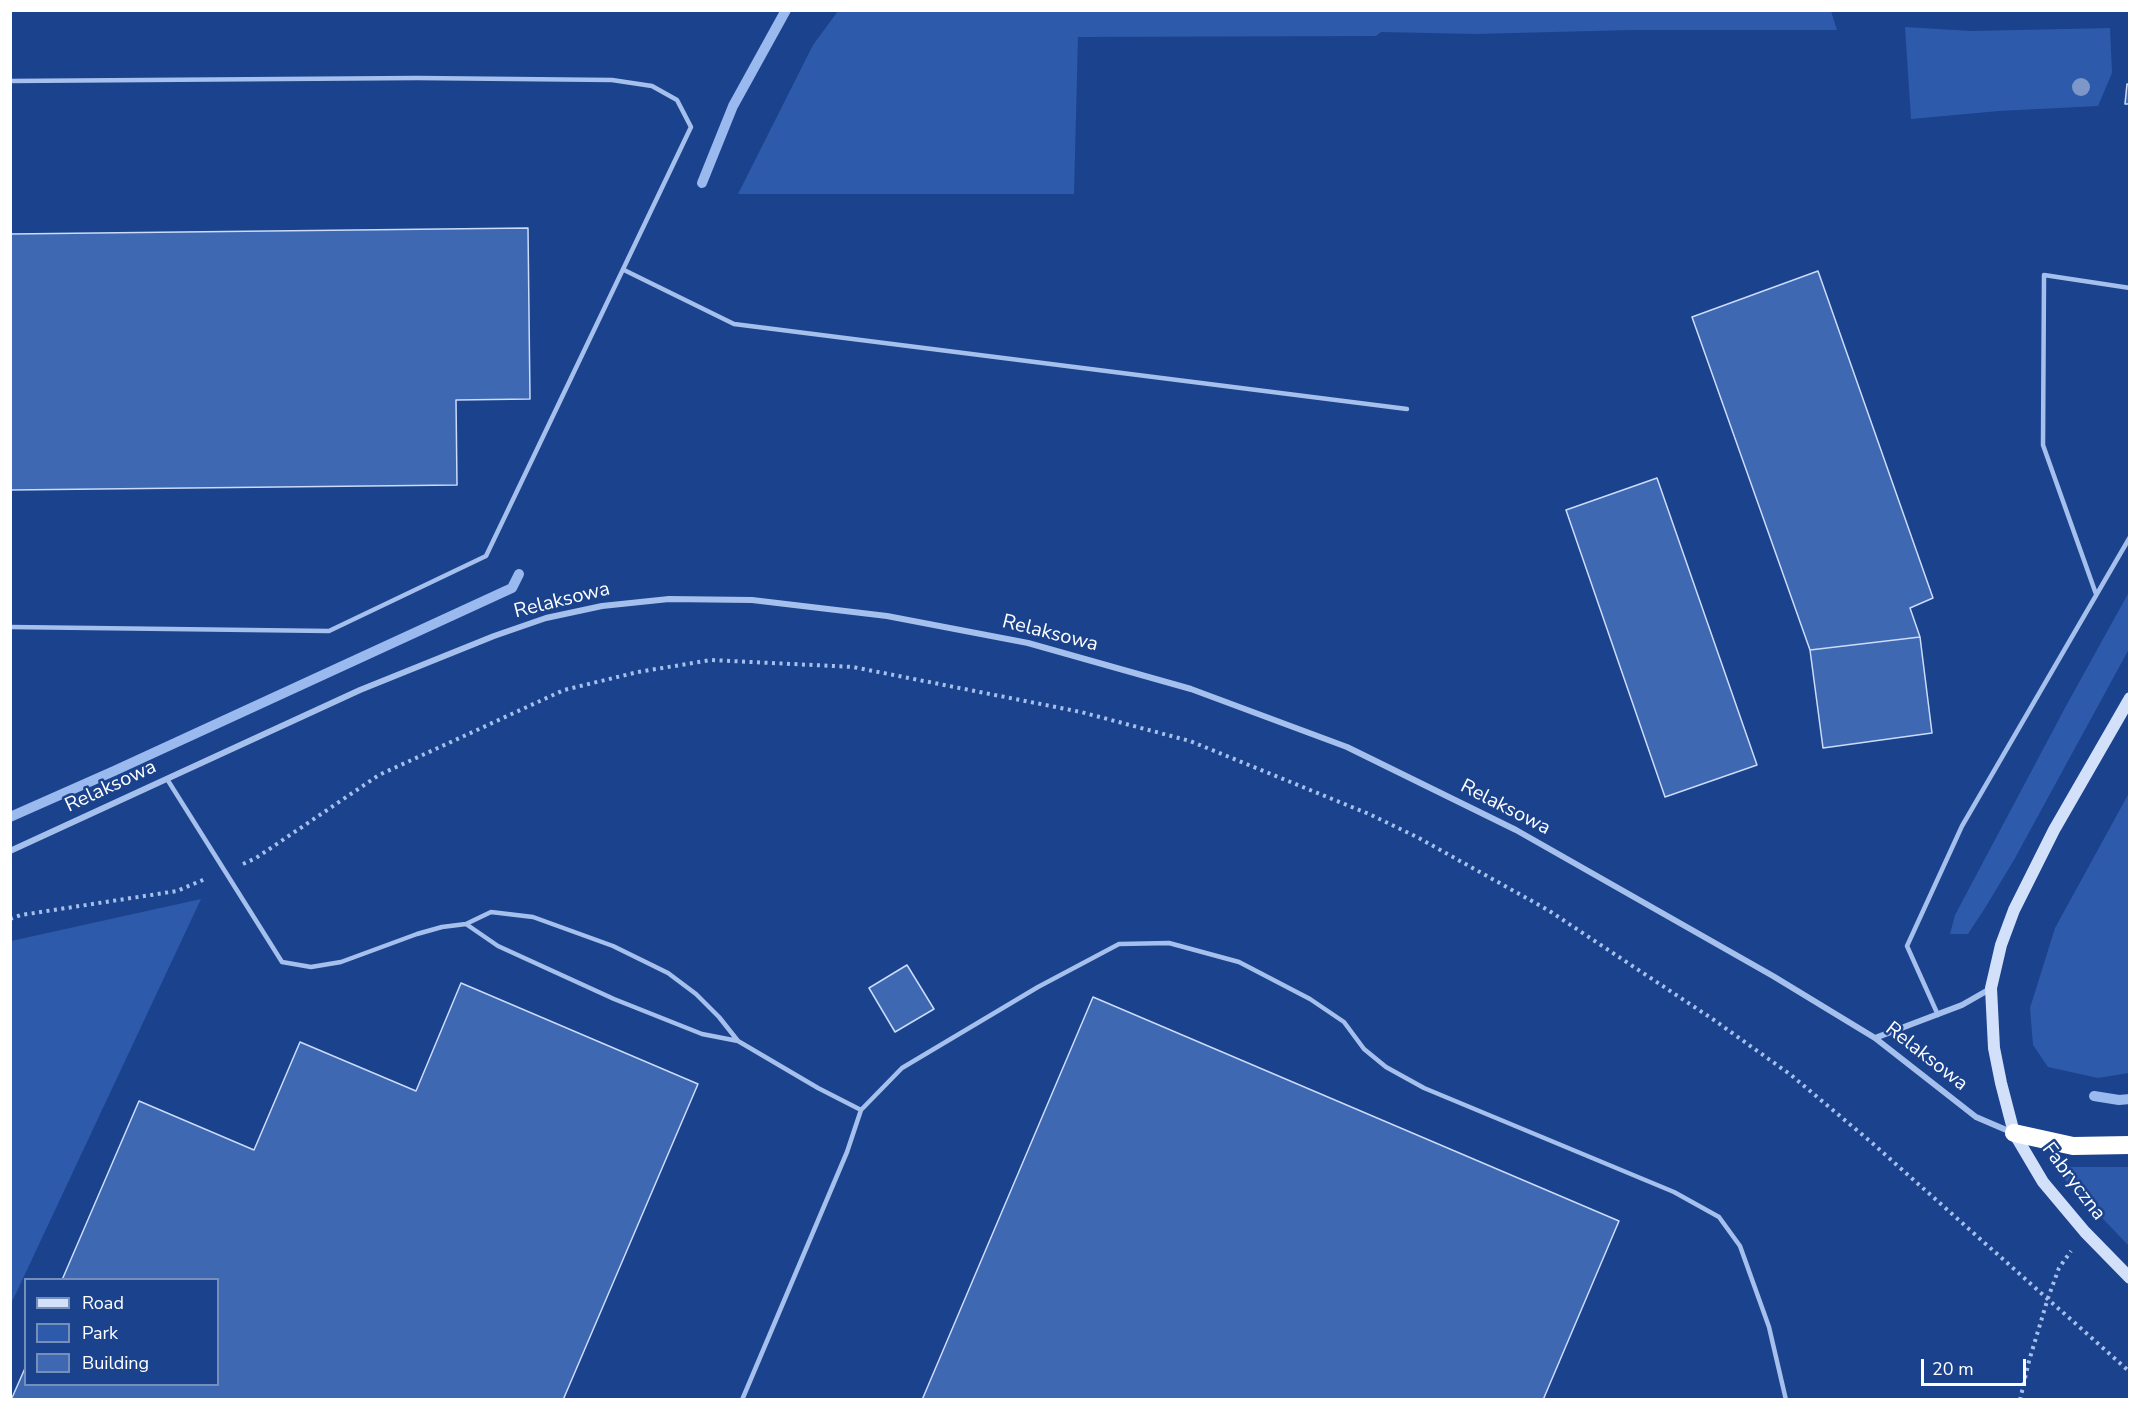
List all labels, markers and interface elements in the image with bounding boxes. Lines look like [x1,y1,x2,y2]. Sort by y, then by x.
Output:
street label: Relaksowa [512,578,612,624]
street label: Relaksowa [1000,611,1100,657]
street label: Relaksowa [62,755,160,819]
street label: Relaksowa [1456,775,1554,841]
street label: Relaksowa [1880,1017,1972,1097]
street label: Fabryczna [2036,1138,2110,1226]
legend [24,1278,219,1386]
text: Road [82,1291,124,1315]
text: Park [82,1321,118,1345]
scale bar [1924,1347,2029,1385]
text: Building [82,1351,149,1375]
text: 20 m [1932,1357,1974,1381]

